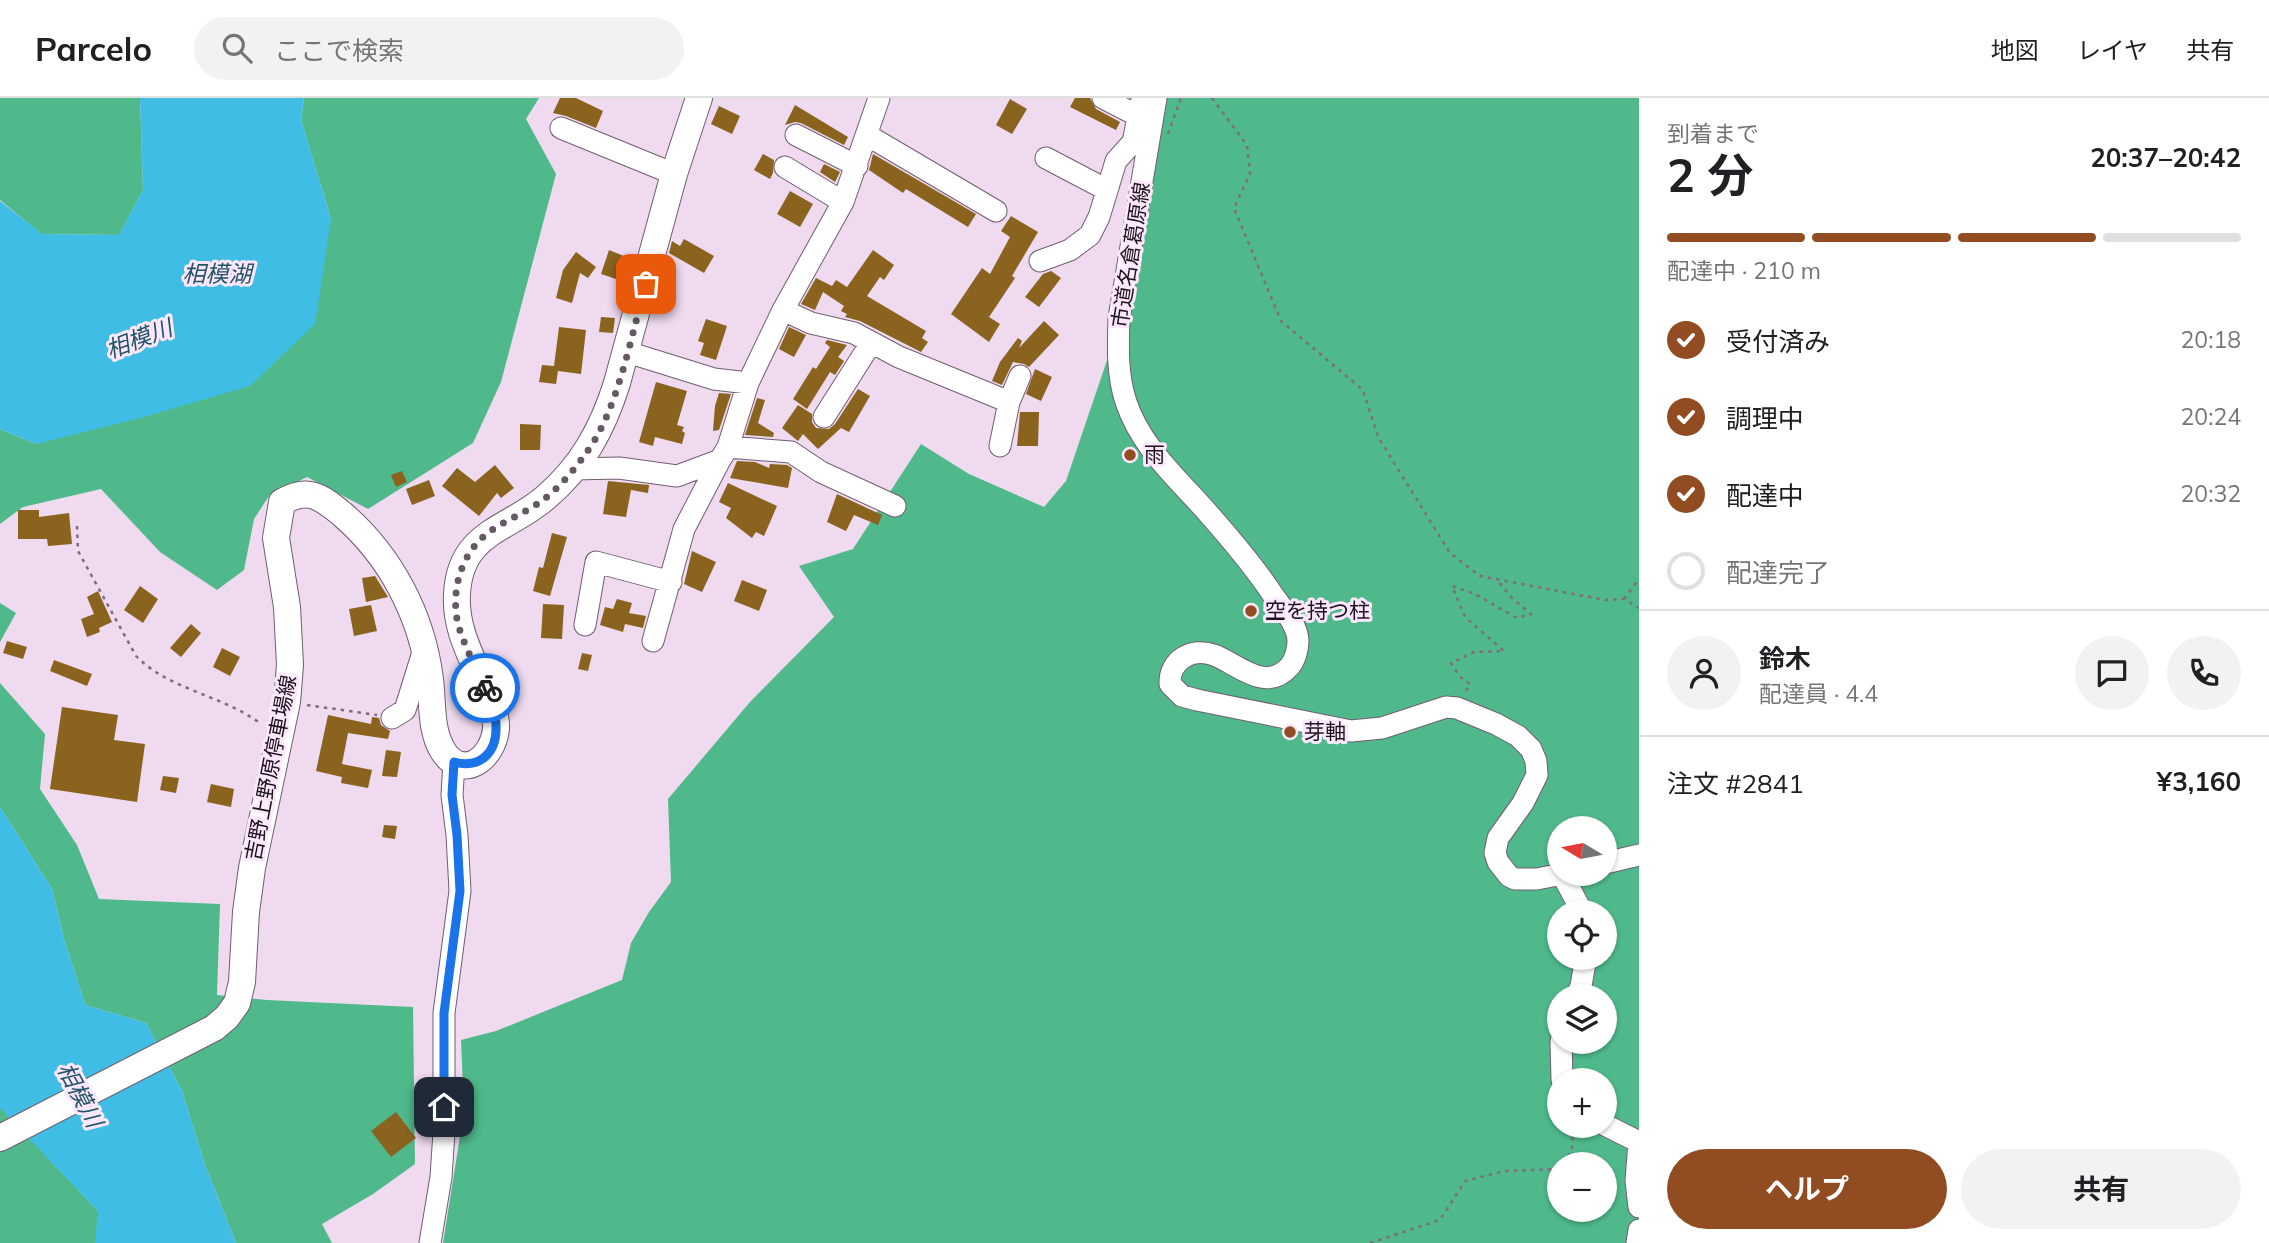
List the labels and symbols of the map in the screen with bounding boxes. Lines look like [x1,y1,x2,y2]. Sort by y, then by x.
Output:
street label: 市道名倉葛原線 [1106,180,1154,329]
pin [616,254,676,314]
water label: 相模湖 [183,259,255,288]
water label: 相模川 [101,312,179,364]
place label: 雨 [1144,441,1165,467]
marker: 雨 [1122,447,1138,463]
place label: 空を持つ柱 [1265,597,1370,623]
marker: 空を持つ柱 [1243,603,1259,619]
courier [450,653,520,723]
street label: 吉野上野原停車場線 [239,673,301,863]
place label: 芽軸 [1304,718,1346,744]
marker: 芽軸 [1282,724,1298,740]
north arrow [1547,816,1617,886]
water label: 相模川 [51,1057,111,1135]
pin [414,1077,474,1137]

